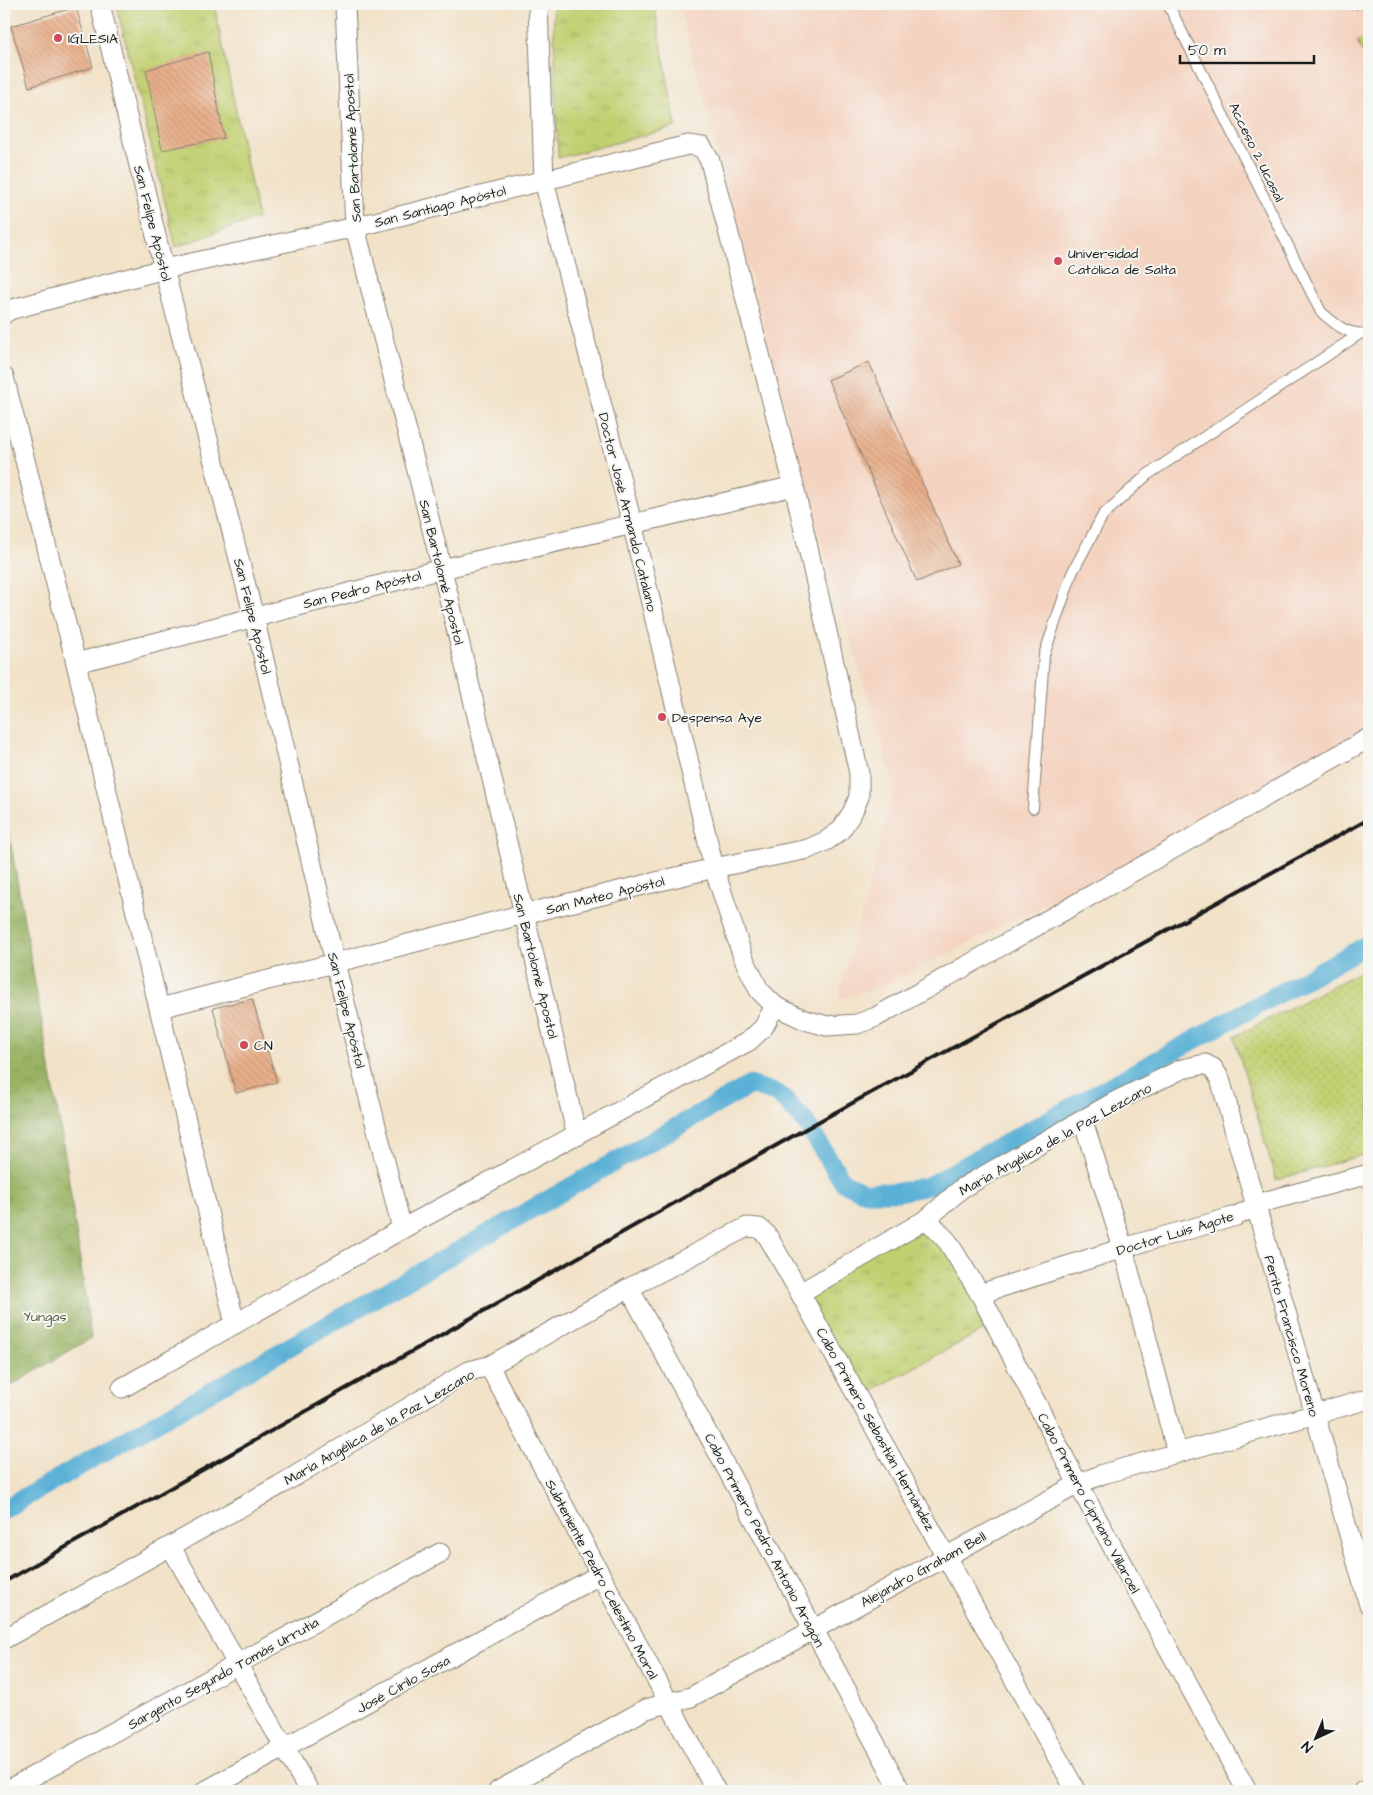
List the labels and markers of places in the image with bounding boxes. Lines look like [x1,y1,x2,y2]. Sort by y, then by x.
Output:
place label: IGLESIA [68,29,118,49]
marker: IGLESIA [52,32,64,44]
place label: Universidad Católica de Salta [1068,244,1176,280]
marker: Universidad Católica de Salta [1052,255,1064,267]
place label: Despensa Aye [672,708,762,728]
marker: Despensa Aye [656,711,668,723]
place label: CN [254,1036,273,1056]
marker: CN [238,1039,250,1051]

